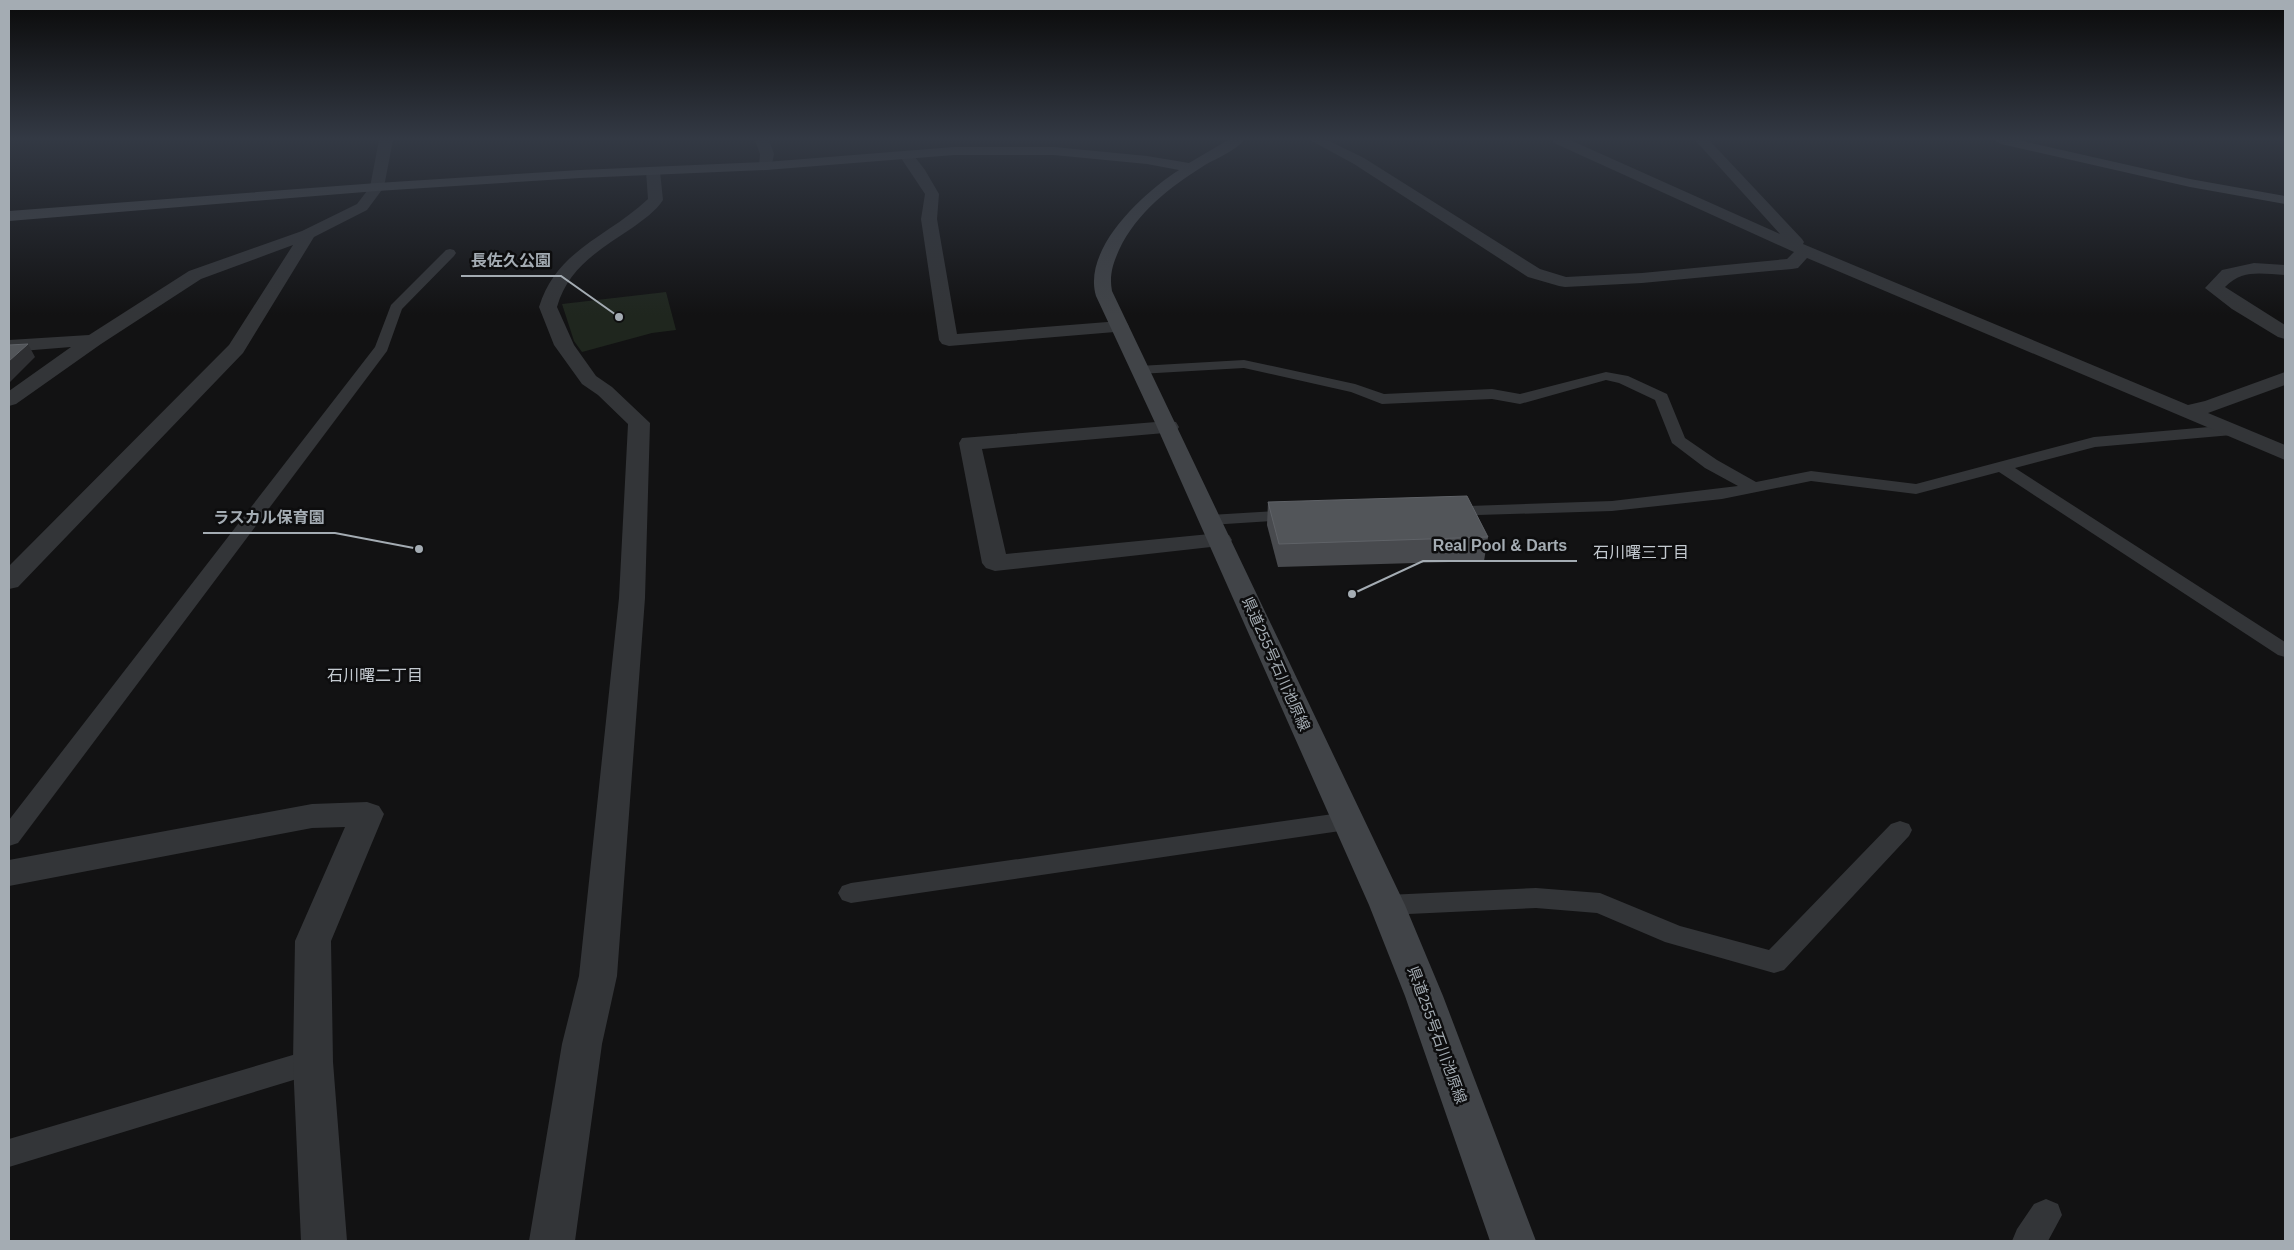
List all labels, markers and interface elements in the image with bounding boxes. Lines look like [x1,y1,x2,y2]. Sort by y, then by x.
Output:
callout: 長佐久公園 [461,245,561,276]
text: 長佐久公園 [471,252,551,269]
callout: ラスカル保育園 [203,502,335,533]
text: ラスカル保育園 [213,509,325,526]
callout: Real Pool & Darts [1423,530,1577,561]
text: Real Pool & Darts [1433,537,1567,554]
district label: 石川曙三丁目 [1593,544,1689,561]
street label: 県道255号石川池原線 [1239,594,1314,734]
district label: 石川曙二丁目 [327,667,423,684]
street label: 県道255号石川池原線 [1405,964,1470,1106]

